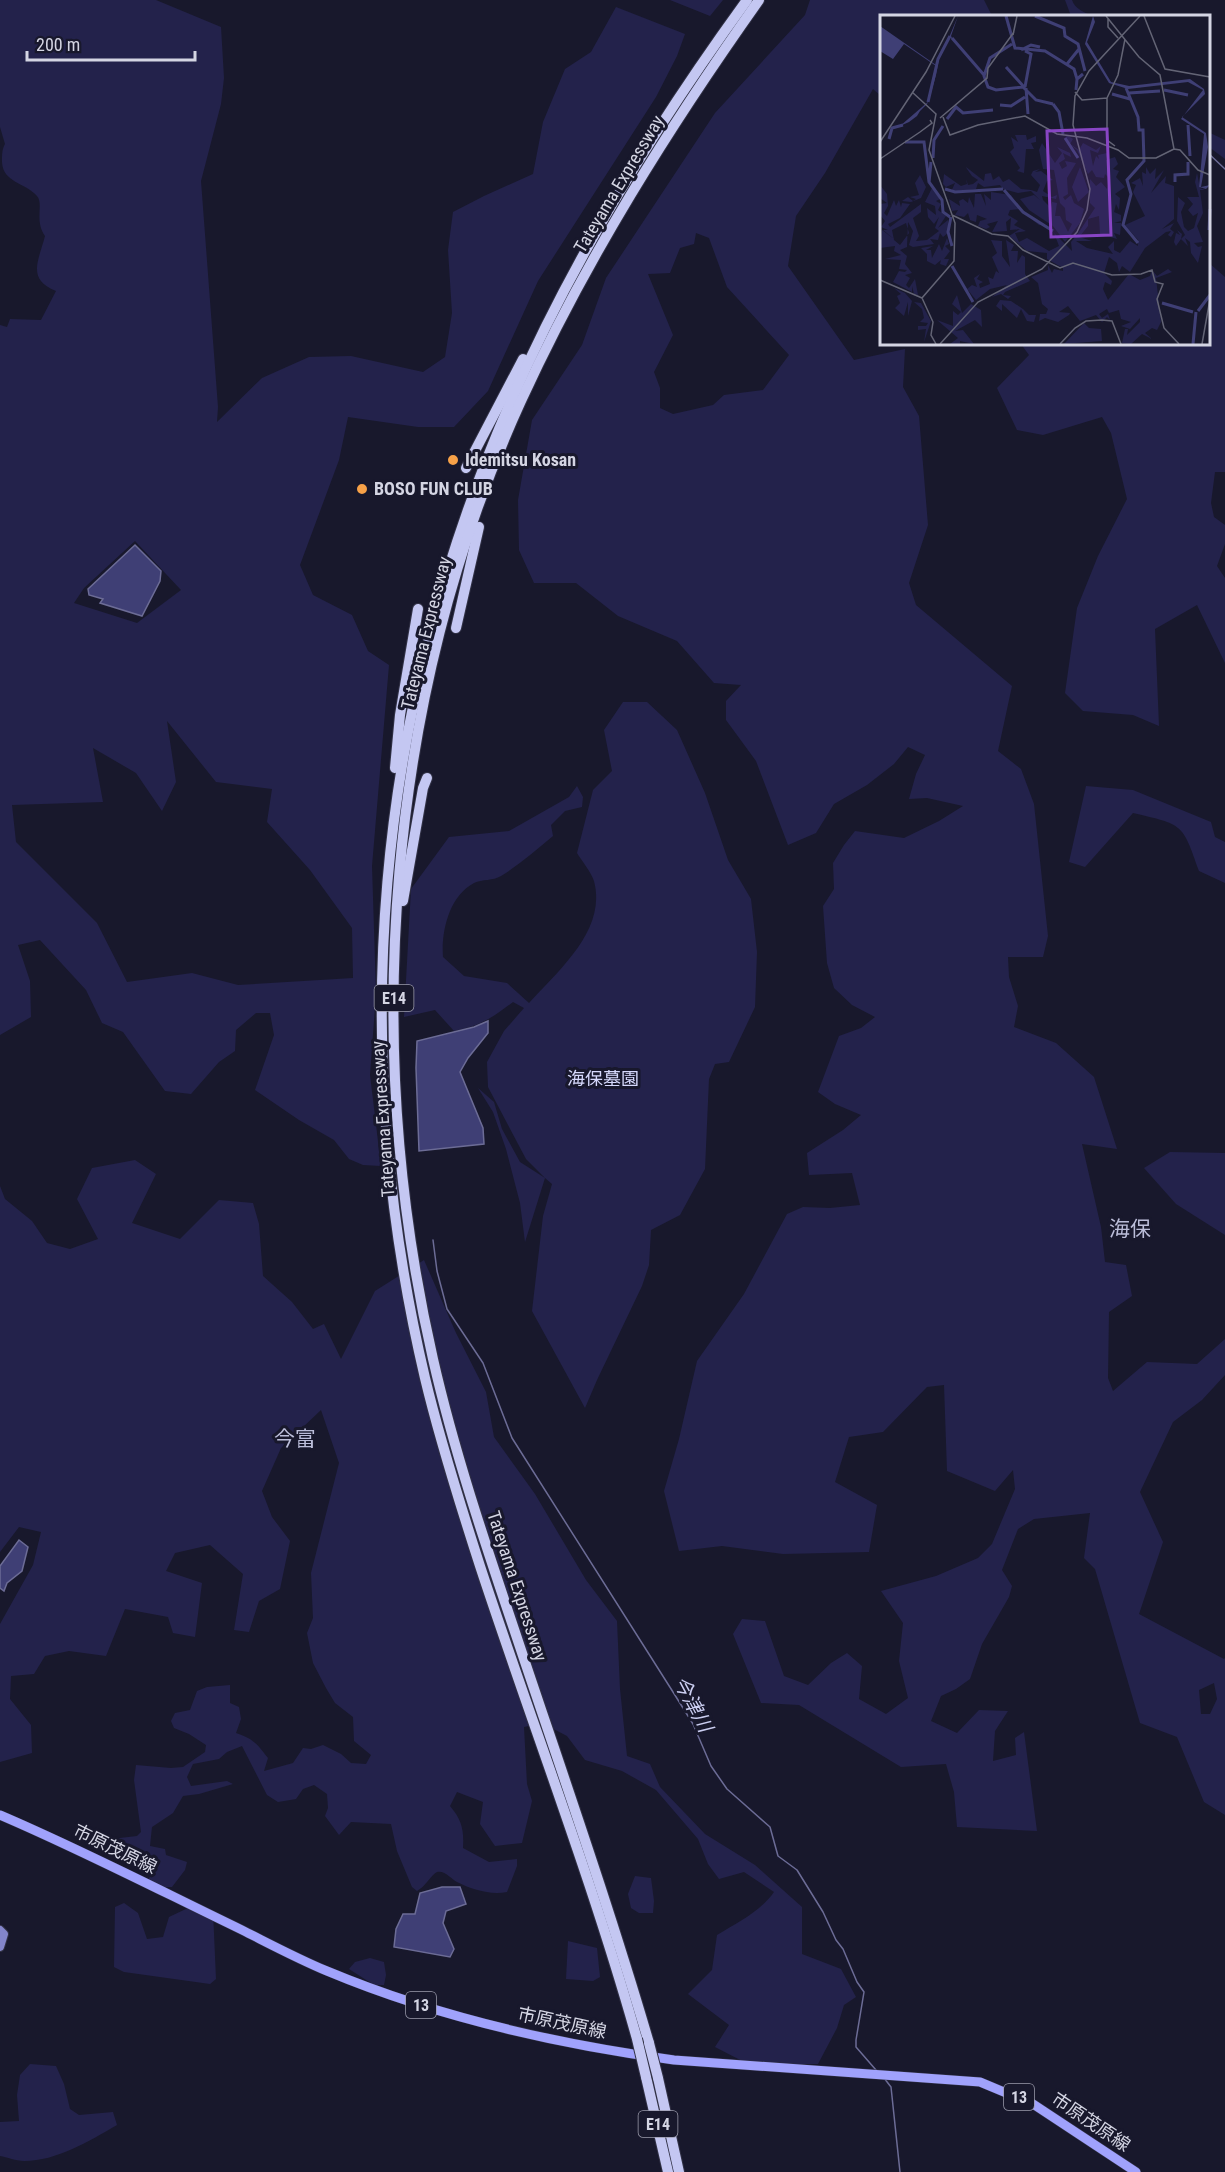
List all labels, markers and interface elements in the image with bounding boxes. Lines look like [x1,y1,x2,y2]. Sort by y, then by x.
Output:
inset map [880,15,1210,345]
scale bar [27,24,195,62]
text: 200 m [36,34,80,55]
street label: Tateyama Expressway [569,111,668,256]
place label: Idemitsu Kosan [465,449,576,470]
marker: Idemitsu Kosan [446,453,460,467]
place label: BOSO FUN CLUB [374,478,493,499]
marker: BOSO FUN CLUB [355,482,369,496]
street label: Tateyama Expressway [396,554,455,711]
road number: E14 [374,985,414,1011]
street label: Tateyama Expressway [367,1040,398,1198]
park label: 海保墓園 [567,1068,639,1089]
district label: 海保 [1109,1217,1151,1241]
district label: 今富 [274,1427,316,1451]
street label: Tateyama Expressway [483,1508,552,1664]
water label: 今津川 [668,1672,719,1738]
street label: 市原茂原線 [70,1819,160,1878]
road number: 13 [406,1992,436,2018]
street label: 市原茂原線 [516,2003,608,2042]
road number: 13 [1004,2084,1034,2110]
street label: 市原茂原線 [1048,2088,1134,2155]
road number: E14 [638,2111,678,2137]

